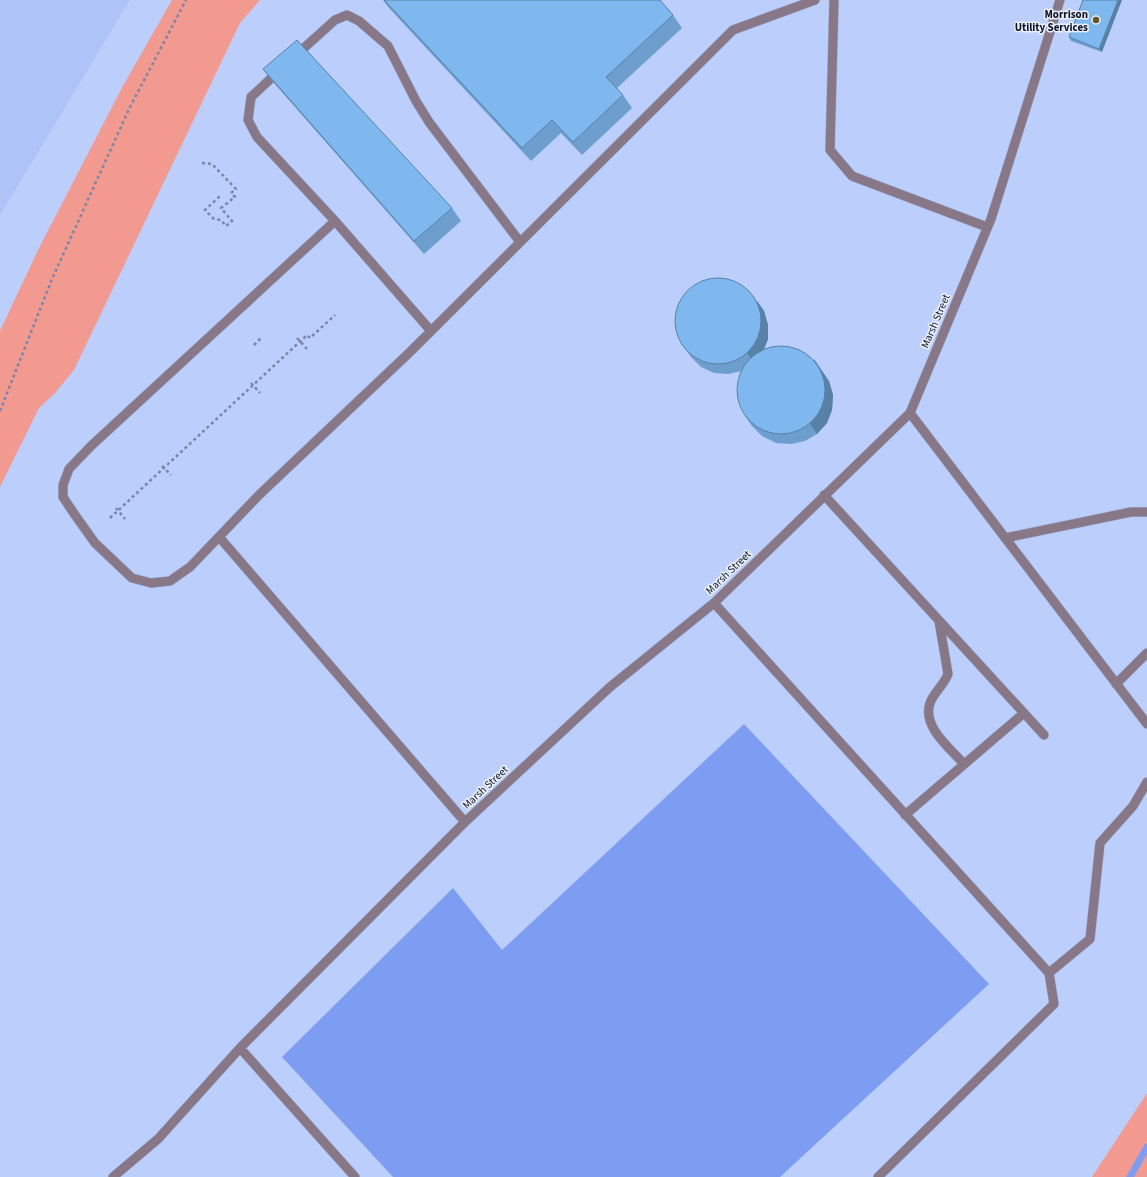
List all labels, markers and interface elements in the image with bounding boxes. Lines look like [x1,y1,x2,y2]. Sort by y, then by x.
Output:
place label: Morrison Utility Services [1015,7,1088,35]
marker: Morrison Utility Services [1091,15,1101,25]
street label: Marsh Street [917,291,954,351]
street label: Marsh Street [702,547,755,598]
street label: Marsh Street [459,762,512,813]

